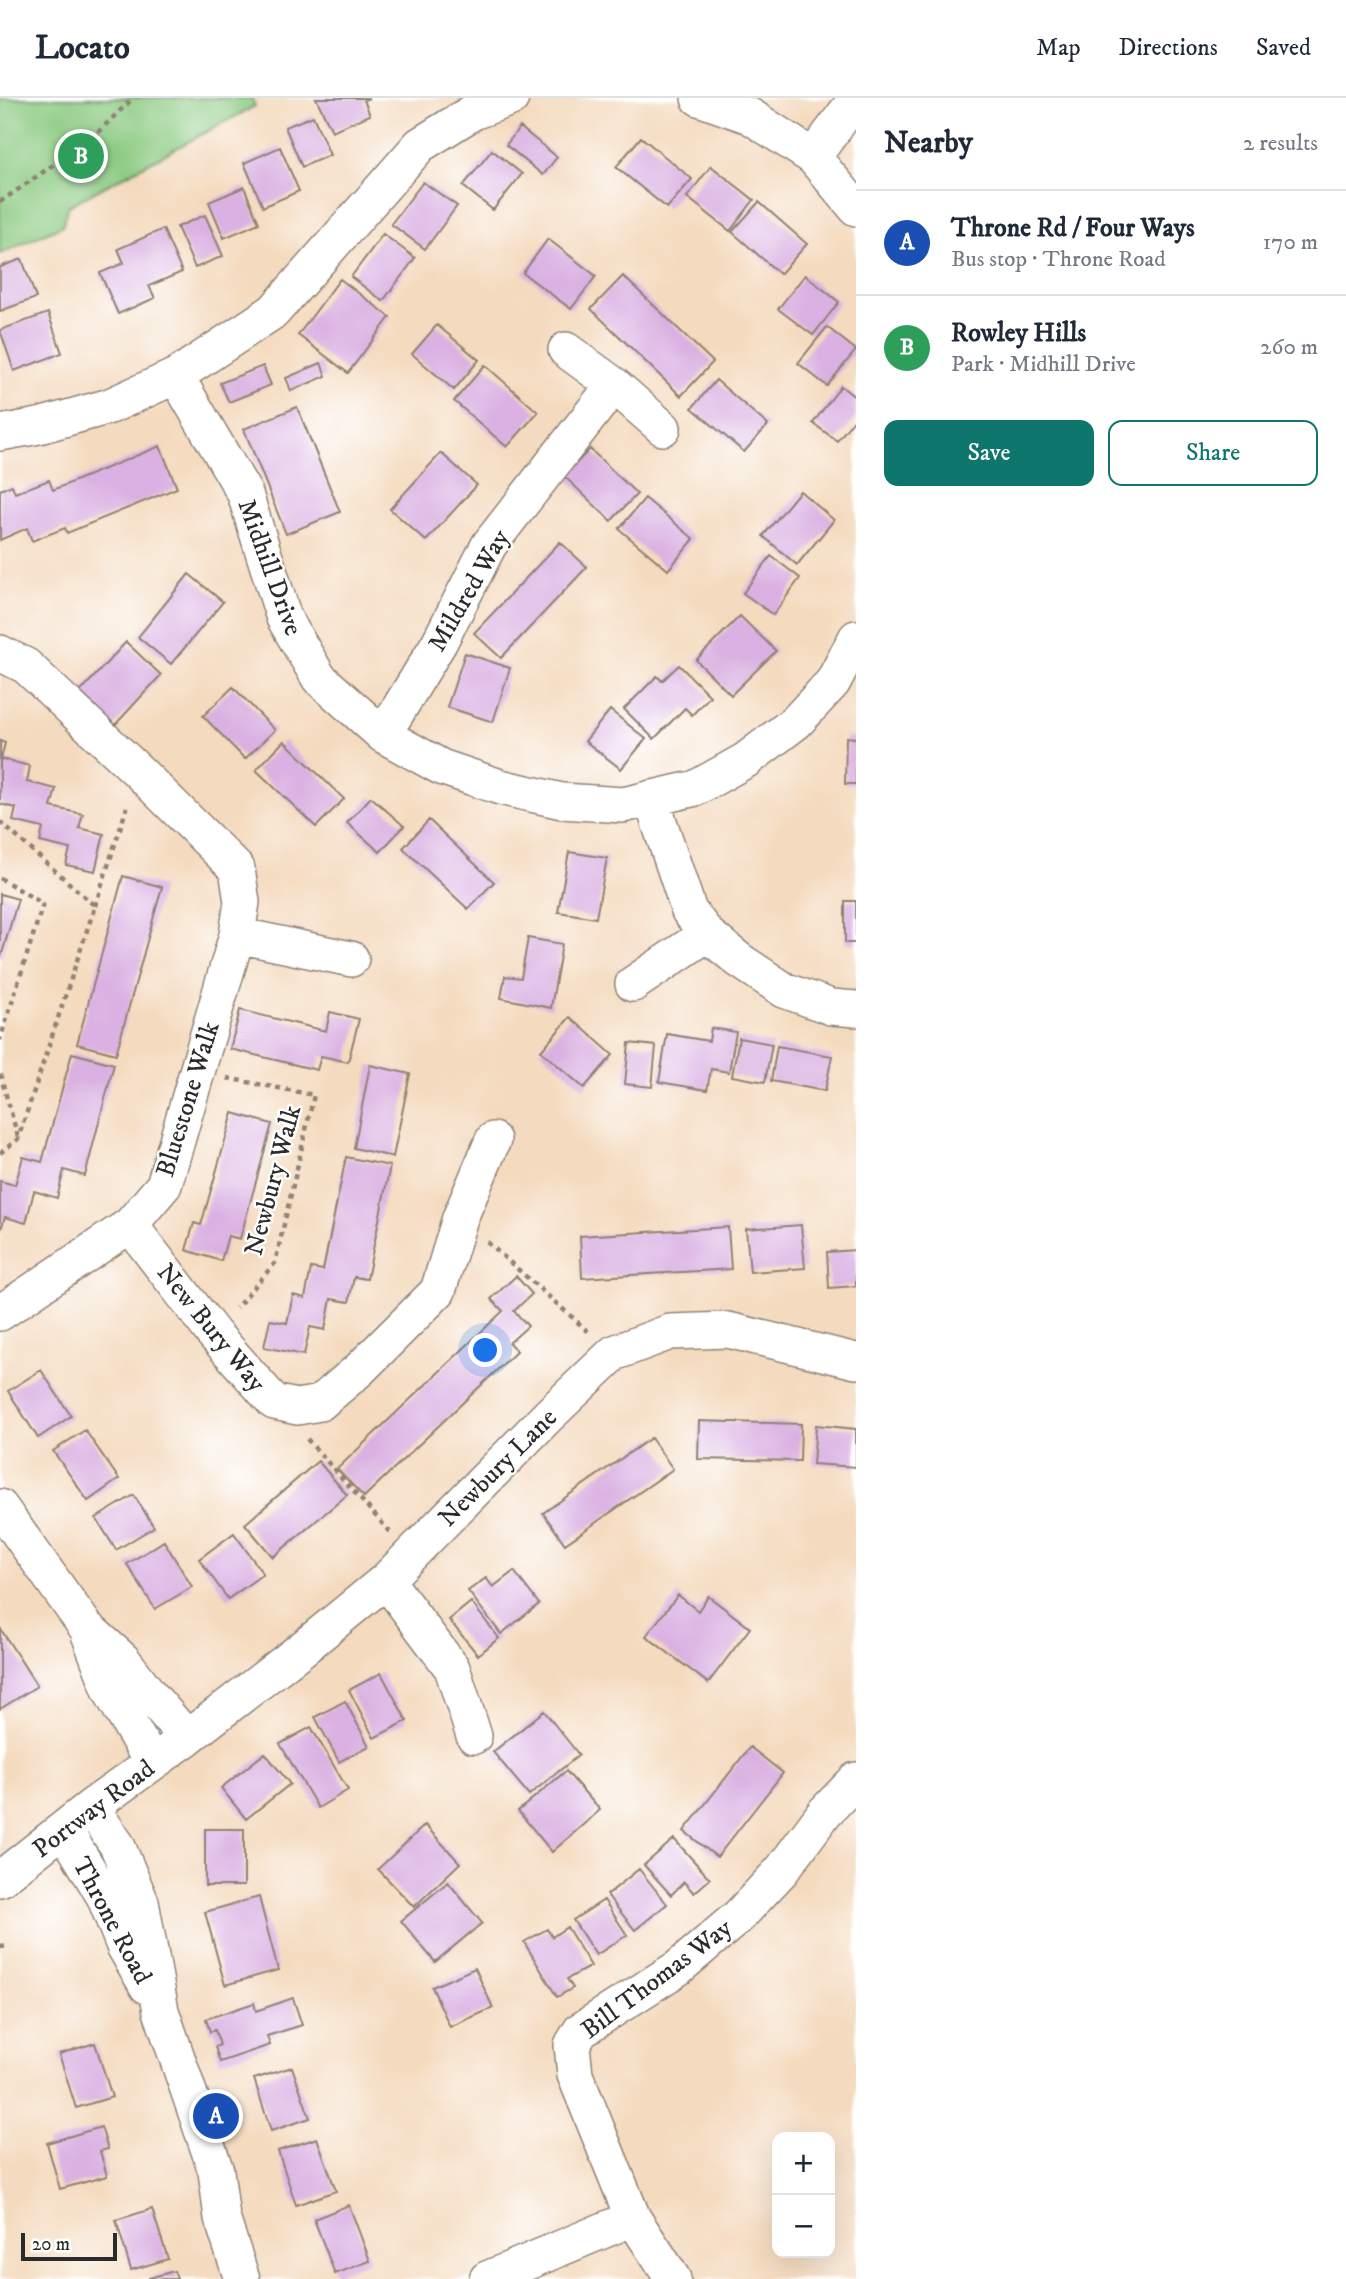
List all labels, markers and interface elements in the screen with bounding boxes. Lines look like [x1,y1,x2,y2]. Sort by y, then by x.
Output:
text: Locato [35,28,130,69]
text: Map [1036,33,1081,63]
text: Directions [1119,33,1218,63]
text: Saved [1256,33,1311,63]
text: Nearby [884,125,973,162]
text: 2 results [1243,129,1318,158]
pin: B [58,130,104,182]
text: Throne Rd / Four Ways [951,212,1195,245]
text: A [900,228,914,257]
text: 170 m [1263,228,1318,257]
text: Bus stop · Throne Road [951,245,1166,274]
text: Rowley Hills [951,317,1086,350]
text: B [900,333,914,362]
text: 260 m [1260,333,1318,362]
text: Park · Midhill Drive [951,350,1136,379]
button: Save [884,420,1094,486]
button: Share [1108,420,1318,486]
street label: Midhill Drive [230,495,310,640]
street label: Mildred Way [421,523,518,658]
street label: Bluestone Walk [149,1018,228,1181]
street label: Newbury Walk [238,1101,309,1259]
street label: New Bury Way [149,1257,273,1399]
your location [468,1333,502,1367]
street label: Newbury Lane [432,1402,564,1534]
street label: Portway Road [26,1753,162,1866]
street label: Throne Road [64,1851,159,1990]
street label: Bill Thomas Way [575,1911,739,2047]
pin: A [193,2090,239,2142]
map controls [772,2132,835,2258]
button: + [772,2132,835,2195]
button: − [772,2195,835,2258]
scale bar [21,2230,117,2262]
text: 20 m [32,2233,70,2256]

